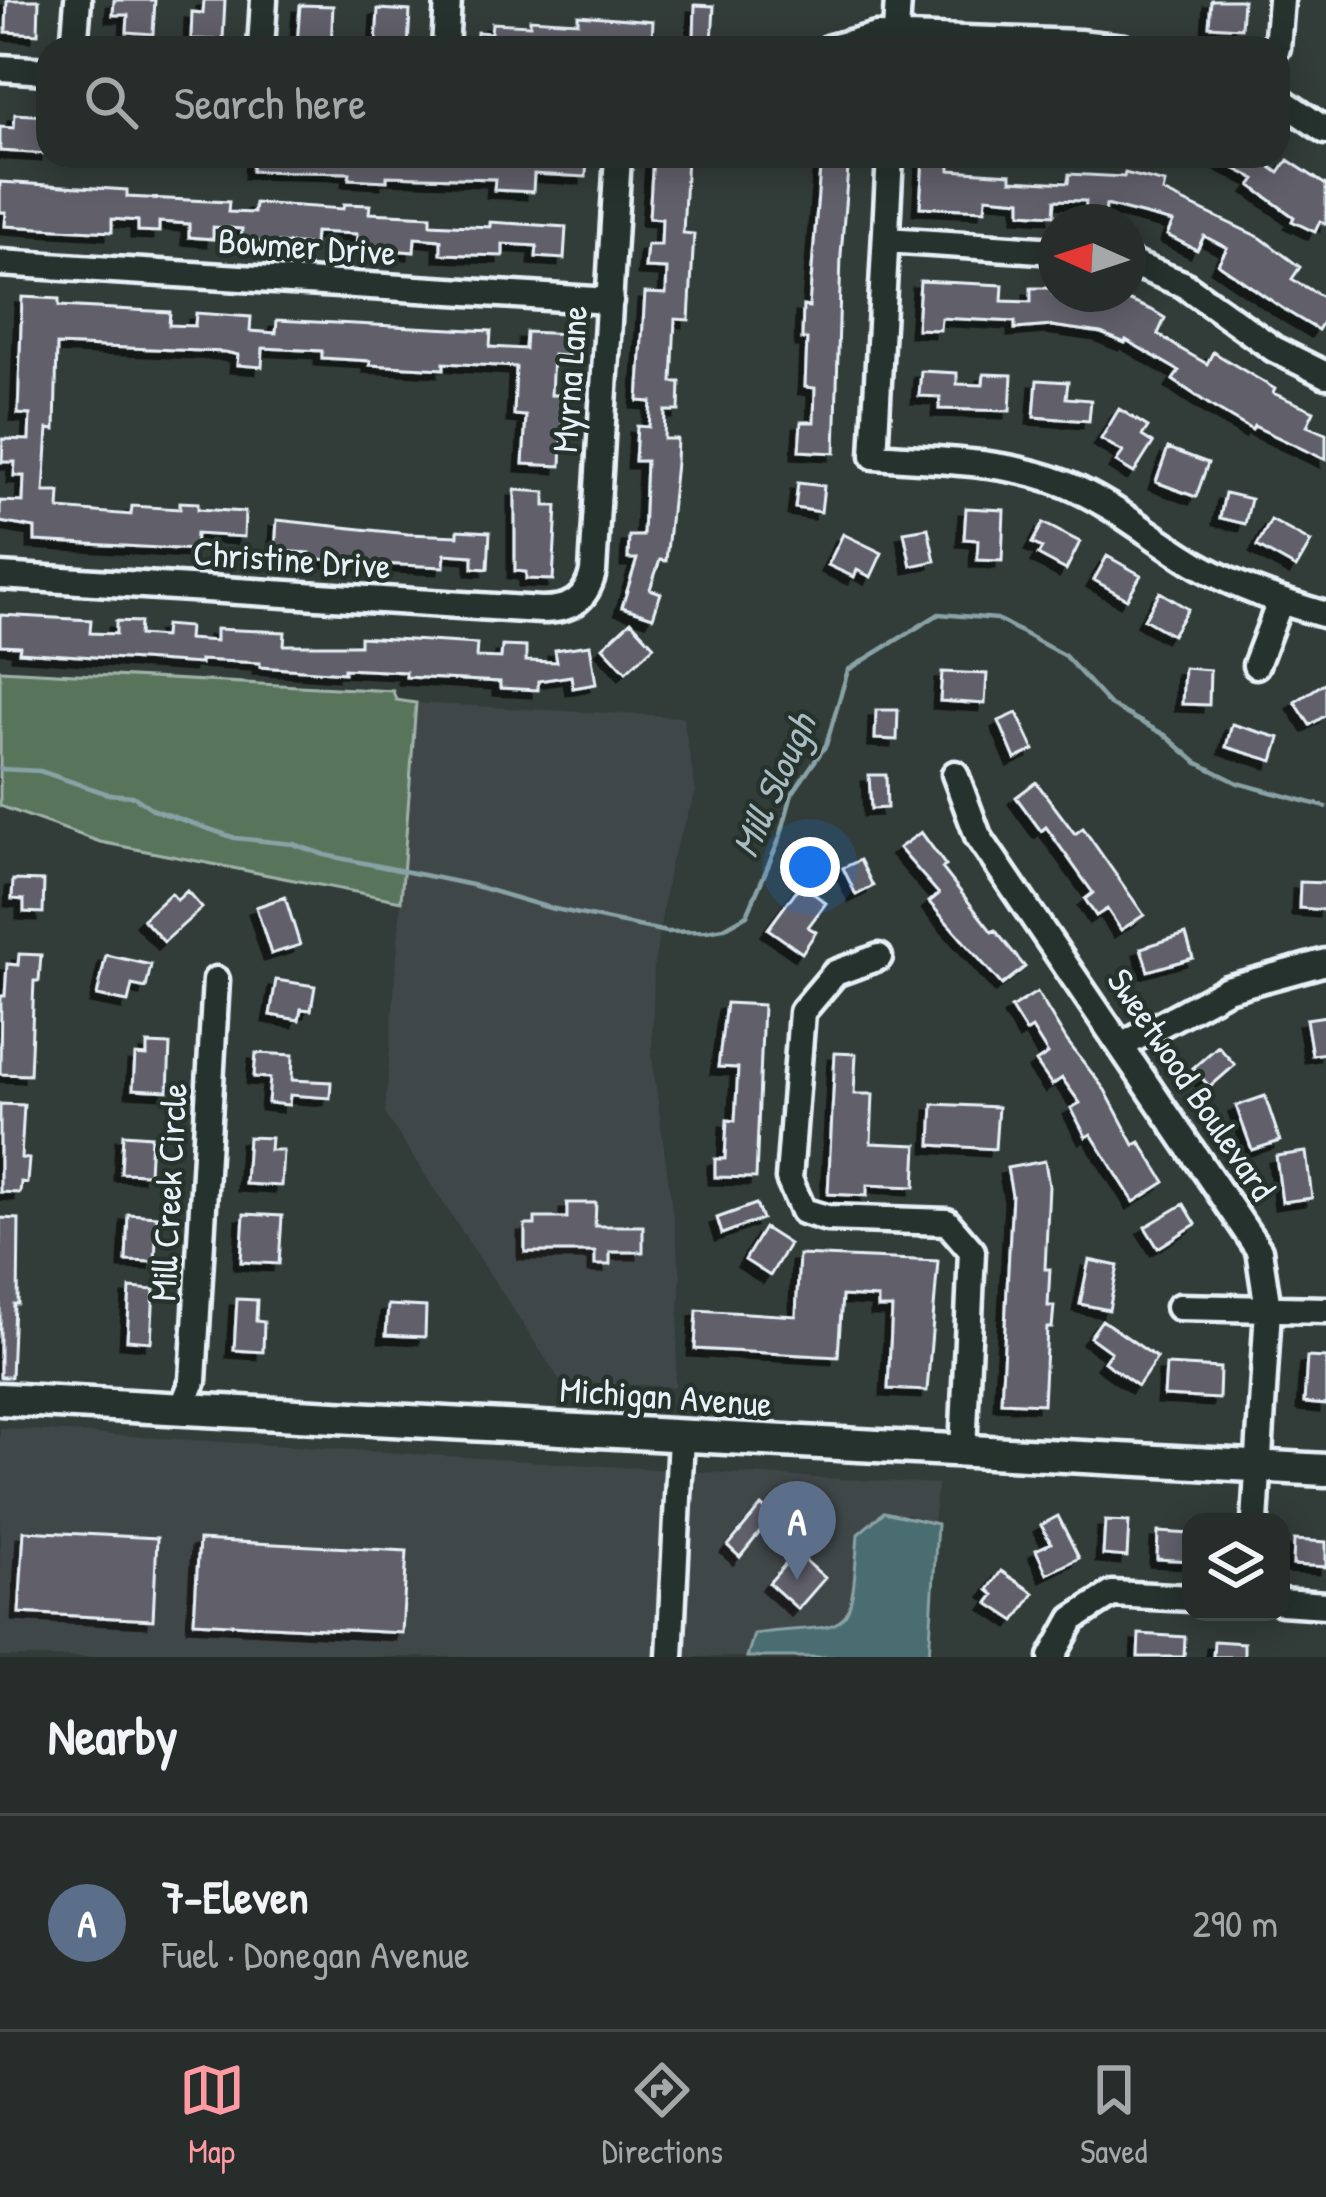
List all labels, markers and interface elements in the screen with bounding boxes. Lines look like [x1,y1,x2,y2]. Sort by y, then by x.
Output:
search box [36,36,1290,168]
icon: search [78,69,144,135]
text: Search here [174,72,366,133]
north arrow [1038,204,1146,312]
street label: Bowmer Drive [216,215,398,276]
street label: Myrna Lane [539,304,598,454]
street label: Christine Drive [192,527,392,590]
water label: Mill Slough [718,703,829,865]
your location [780,837,840,897]
street label: Sweetwood Boulevard [1097,958,1288,1209]
street label: Mill Creek Circle [137,1082,198,1302]
street label: Michigan Avenue [558,1364,774,1427]
pin: A [758,1481,836,1580]
map controls [1182,1513,1290,1621]
button: layers [1182,1513,1290,1621]
text: Nearby [48,1701,178,1770]
text: 7-Eleven [162,1866,308,1927]
text: A [77,1896,97,1949]
text: 290 m [1192,1896,1278,1949]
text: Fuel · Donegan Avenue [162,1927,469,1980]
tab: Map [179,2057,245,2173]
tab: Directions [602,2057,723,2173]
tab: Saved [1080,2057,1147,2173]

